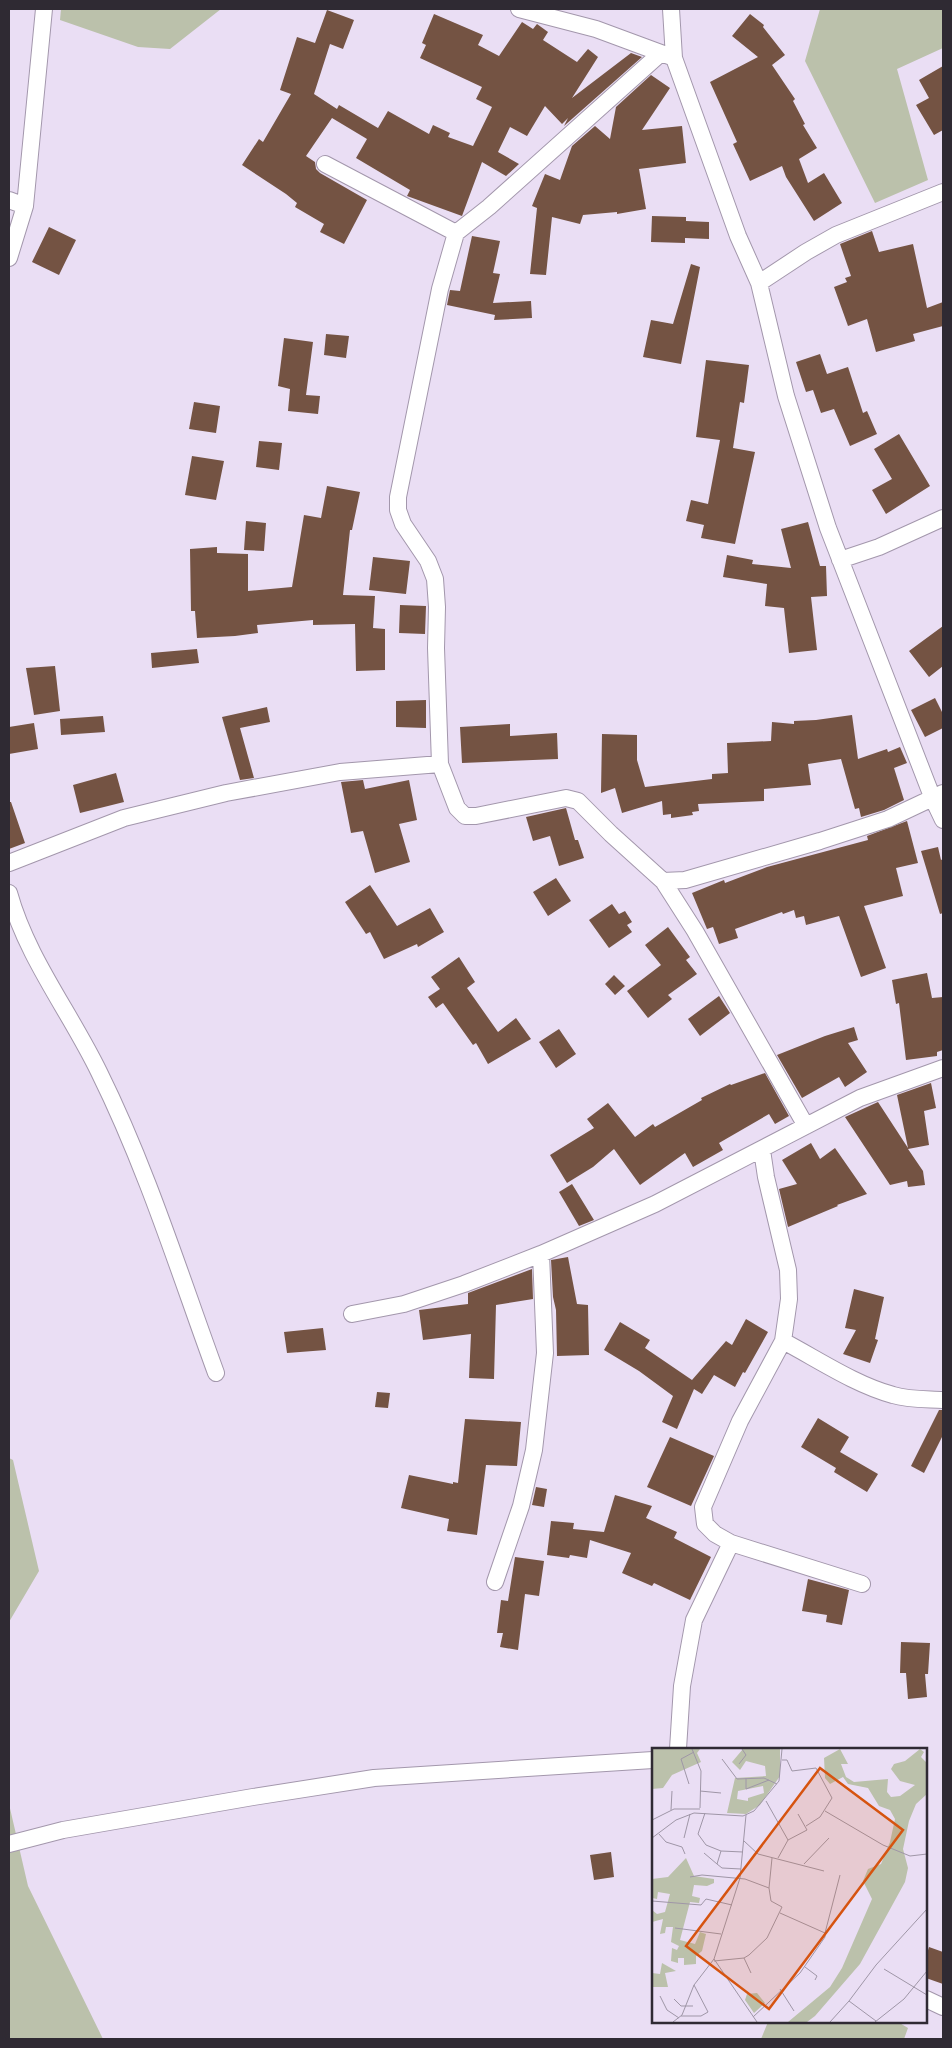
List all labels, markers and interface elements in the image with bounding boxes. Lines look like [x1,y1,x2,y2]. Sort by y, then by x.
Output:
inset map [652,1748,927,2023]

